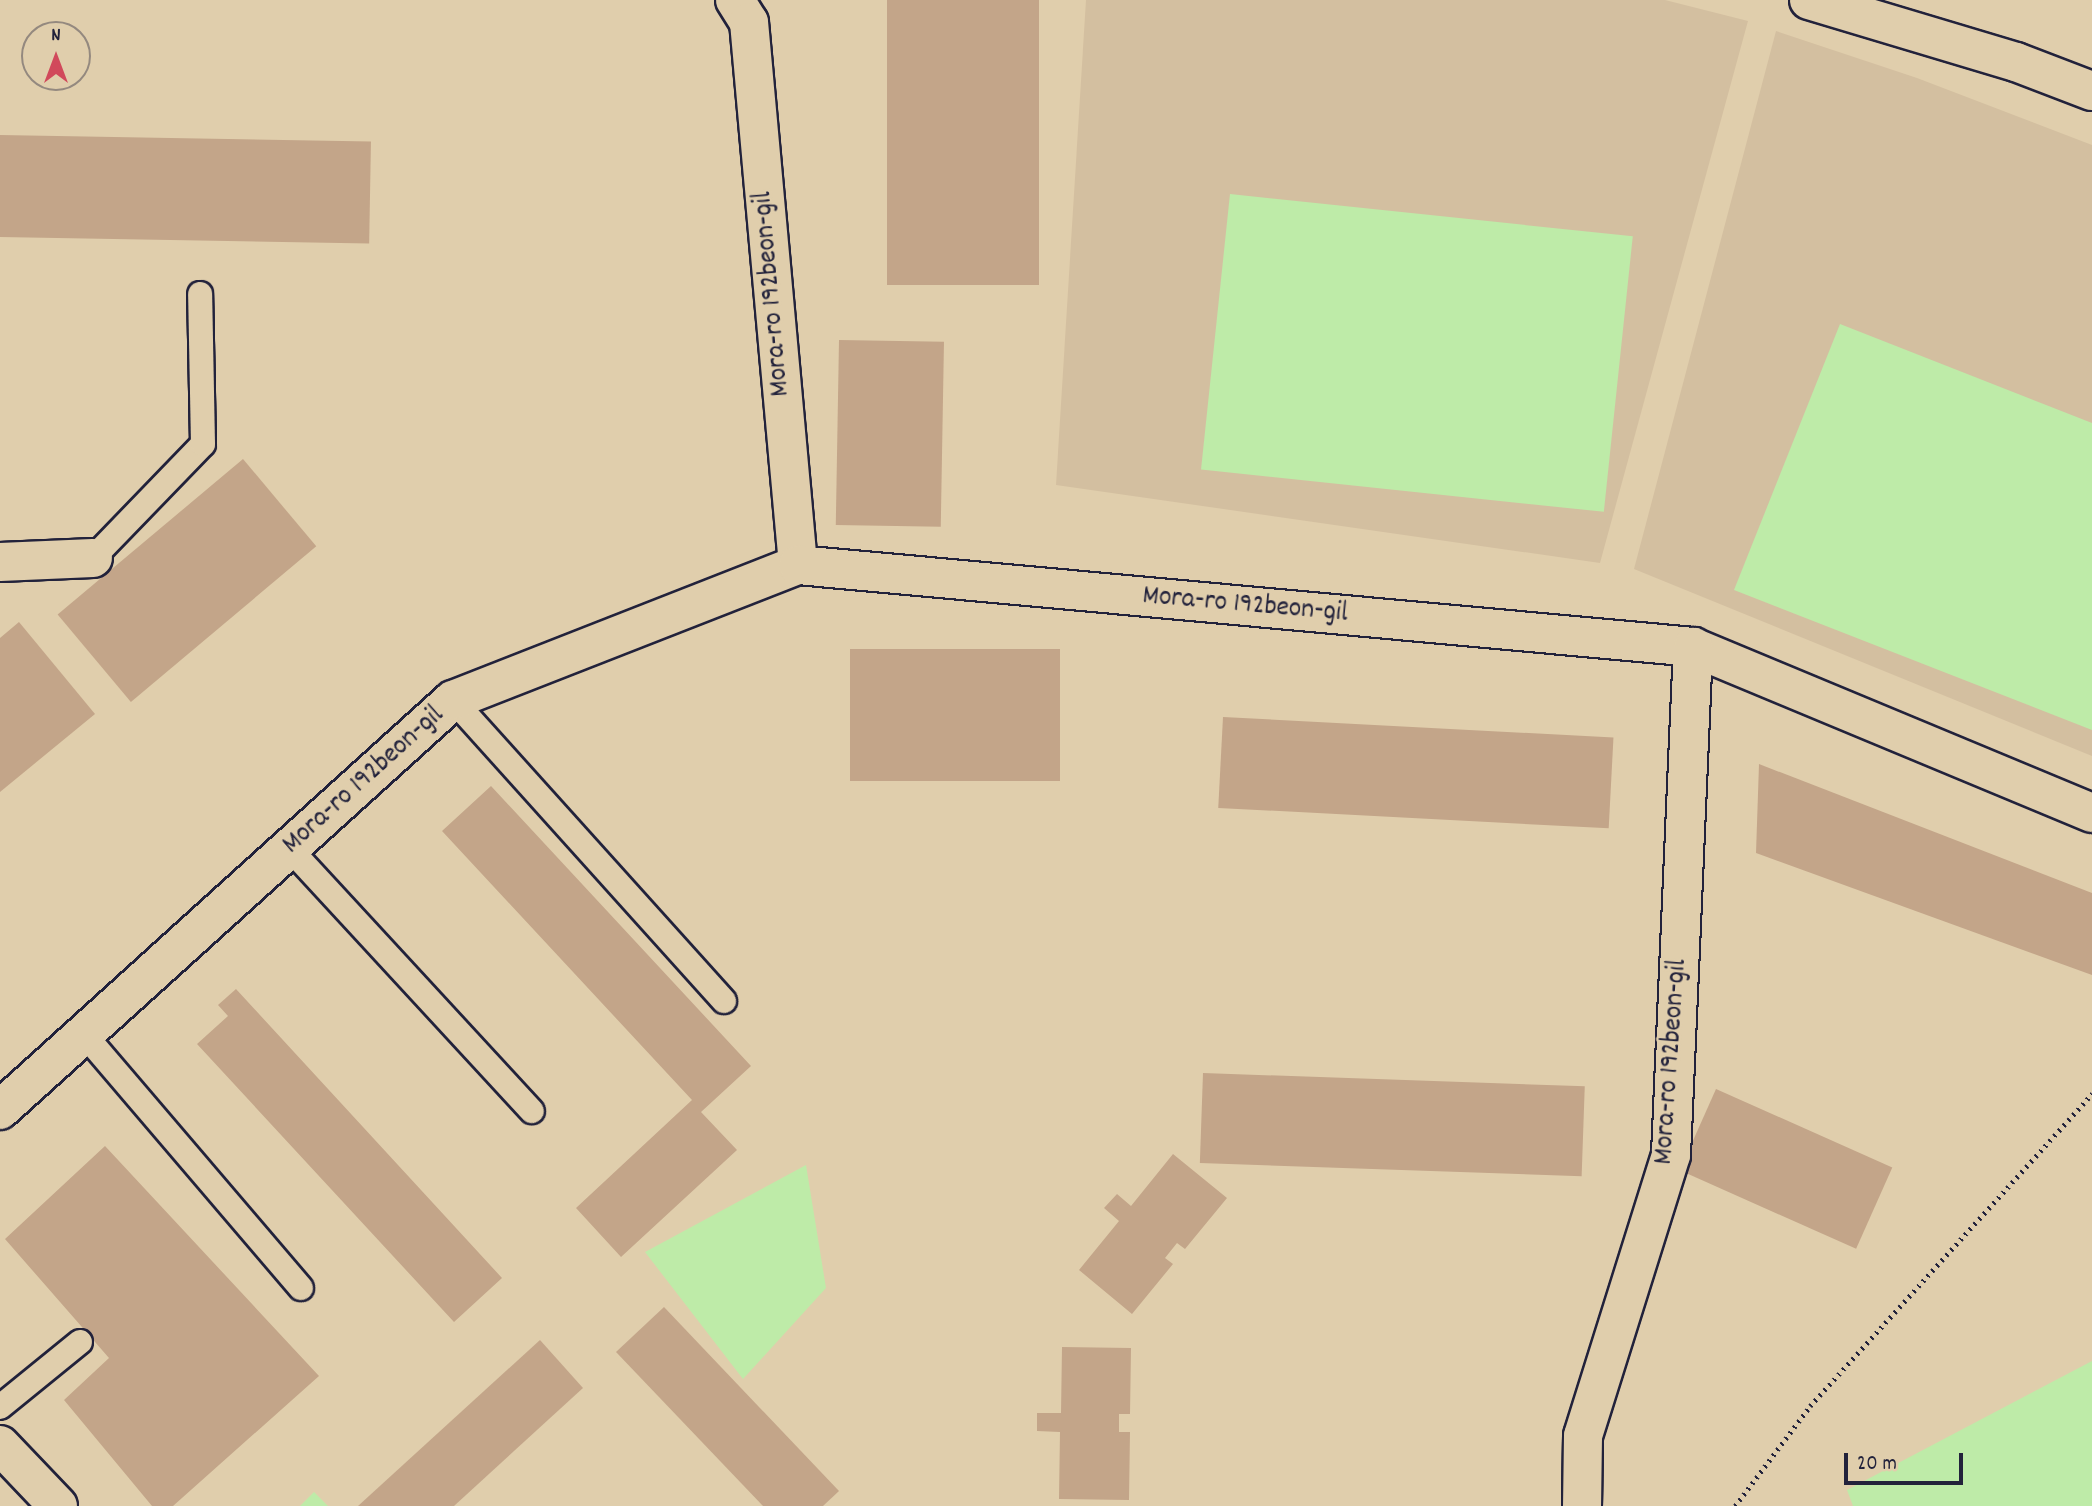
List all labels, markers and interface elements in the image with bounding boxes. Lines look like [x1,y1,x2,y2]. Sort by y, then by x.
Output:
north arrow [21,21,91,91]
text: N [51,23,61,50]
street label: Mora-ro 192beon-gil [747,190,799,398]
street label: Mora-ro 192beon-gil [1141,580,1349,632]
street label: Mora-ro 192beon-gil [276,700,452,862]
street label: Mora-ro 192beon-gil [1648,958,1696,1166]
scale bar [1847,1440,1966,1484]
text: 20 m [1857,1450,1897,1480]

